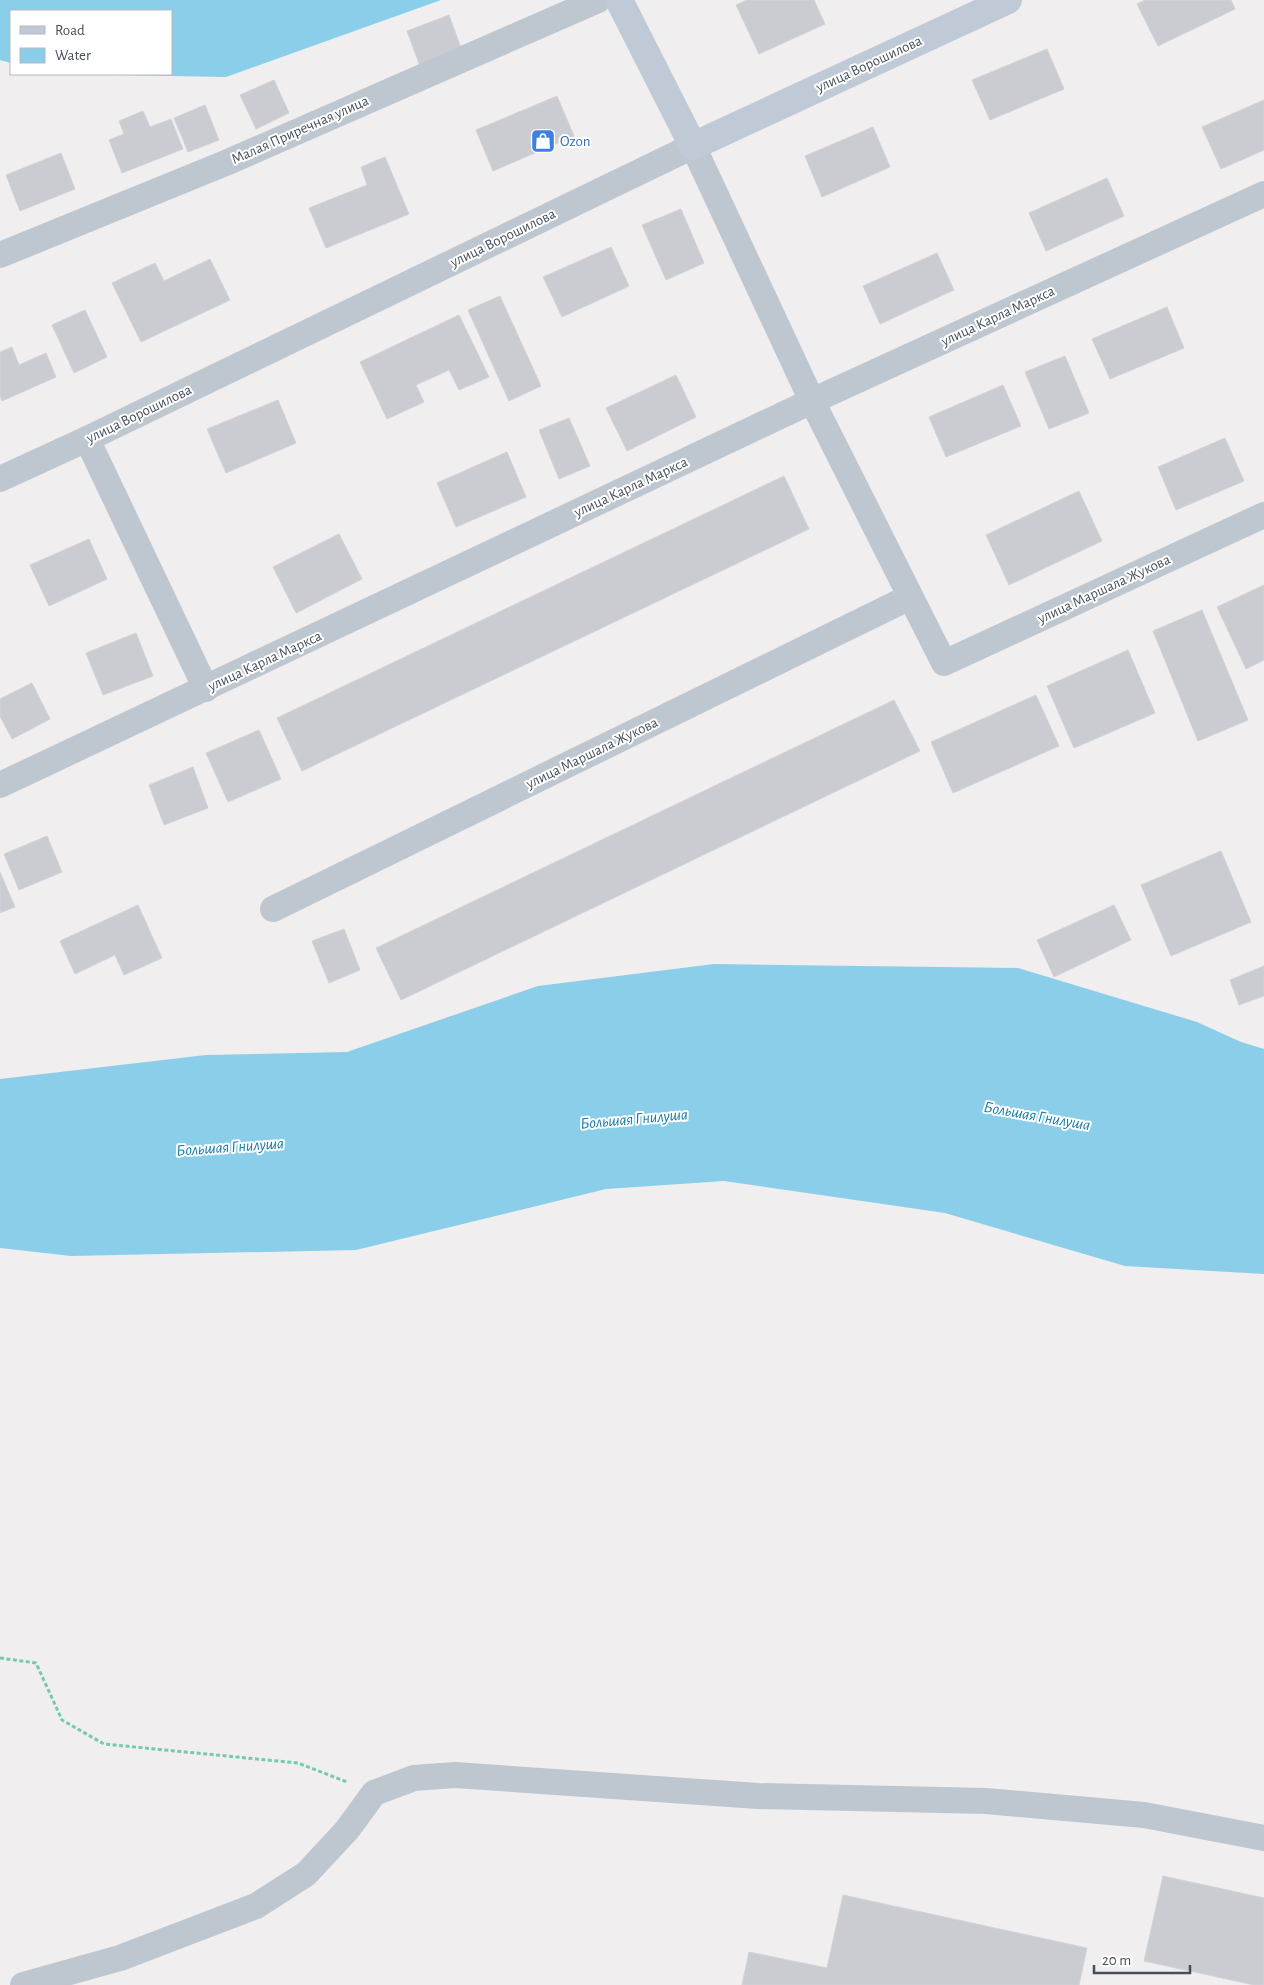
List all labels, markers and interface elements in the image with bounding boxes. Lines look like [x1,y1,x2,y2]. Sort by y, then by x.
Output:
legend [10,10,172,75]
text: Road [55,23,85,38]
street label: улица Ворошилова [813,33,924,95]
text: Water [55,48,91,63]
street label: Малая Приречная улица [229,93,371,167]
shop icon: Ozon [530,128,556,154]
place label: Ozon [560,134,590,149]
street label: улица Ворошилова [447,206,558,270]
street label: улица Карла Маркса [938,283,1057,349]
street label: улица Ворошилова [83,382,194,446]
street label: улица Карла Маркса [571,454,690,520]
street label: улица Маршала Жукова [1034,552,1173,627]
street label: улица Карла Маркса [205,628,324,694]
street label: улица Маршала Жукова [523,715,660,792]
water label: Большая Гнилуша [983,1099,1092,1133]
water label: Большая Гнилуша [580,1106,688,1132]
water label: Большая Гнилуша [176,1135,284,1159]
scale bar [1094,1942,1190,1974]
text: 20 m [1102,1953,1131,1968]

